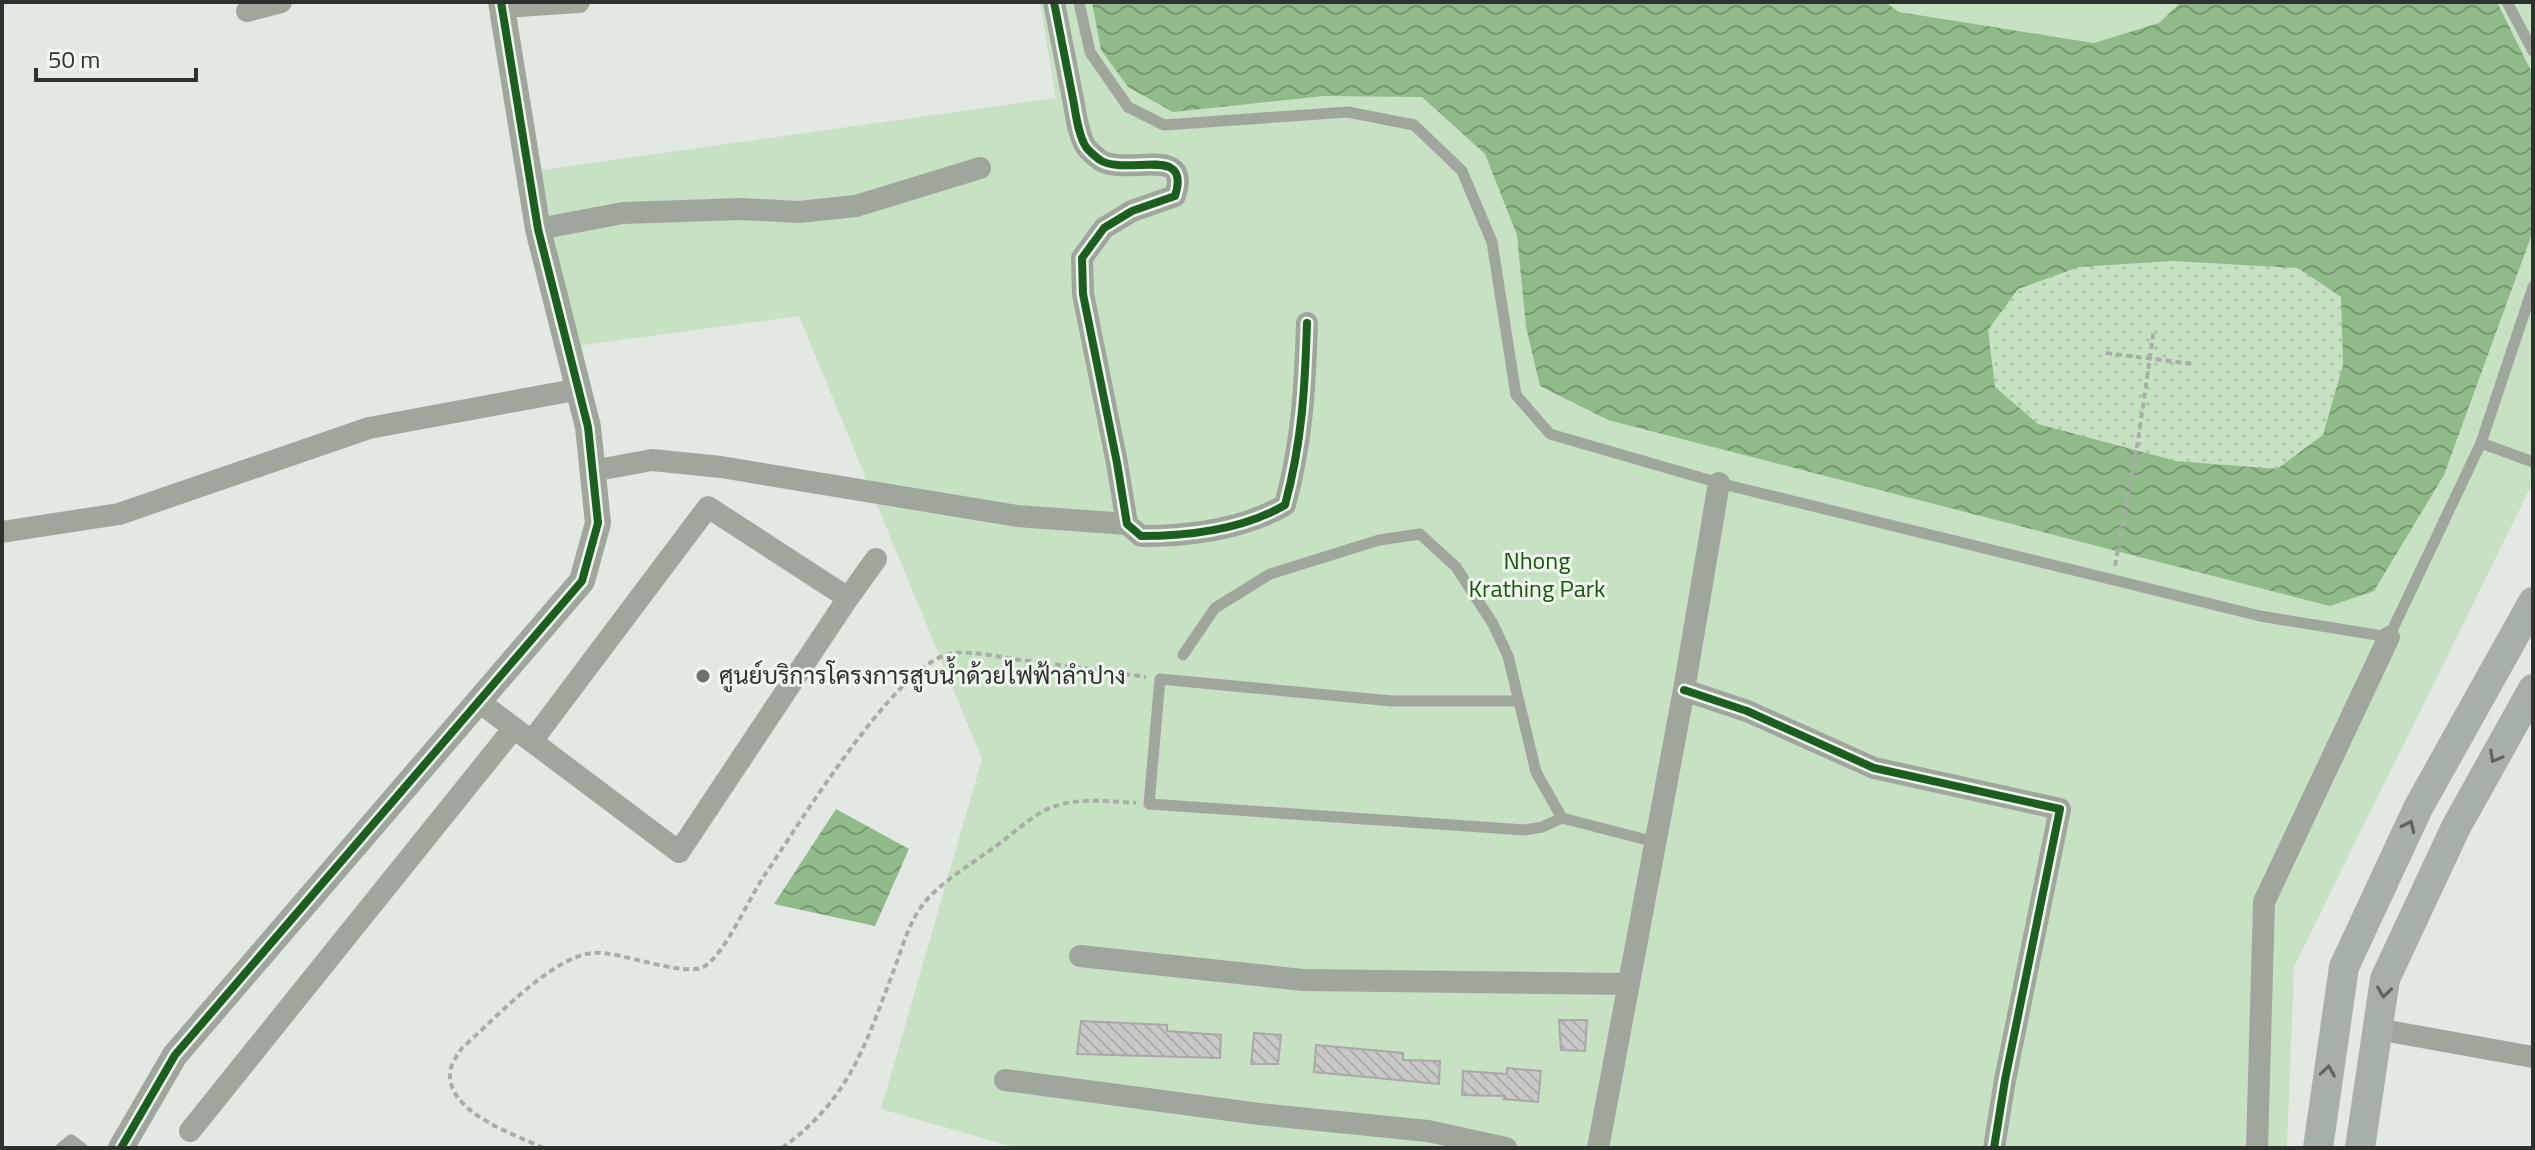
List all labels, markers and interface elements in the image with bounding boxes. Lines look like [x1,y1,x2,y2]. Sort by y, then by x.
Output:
scale bar [36,32,196,82]
text: 50 m [48,41,100,77]
park label: Nhong Krathing Park [1469,542,1606,606]
place label: ศูนย์บริการโครงการสูบน้ำด้วยไฟฟ้าลําปาง [719,656,1126,693]
marker: ศูนย์บริการโครงการสูบน้ำด้วยไฟฟ้าลําปาง [694,667,712,685]
one-way arrow [2489,749,2505,763]
one-way arrow [2399,820,2415,835]
one-way arrow [2376,985,2393,998]
one-way arrow [2319,1064,2336,1078]

